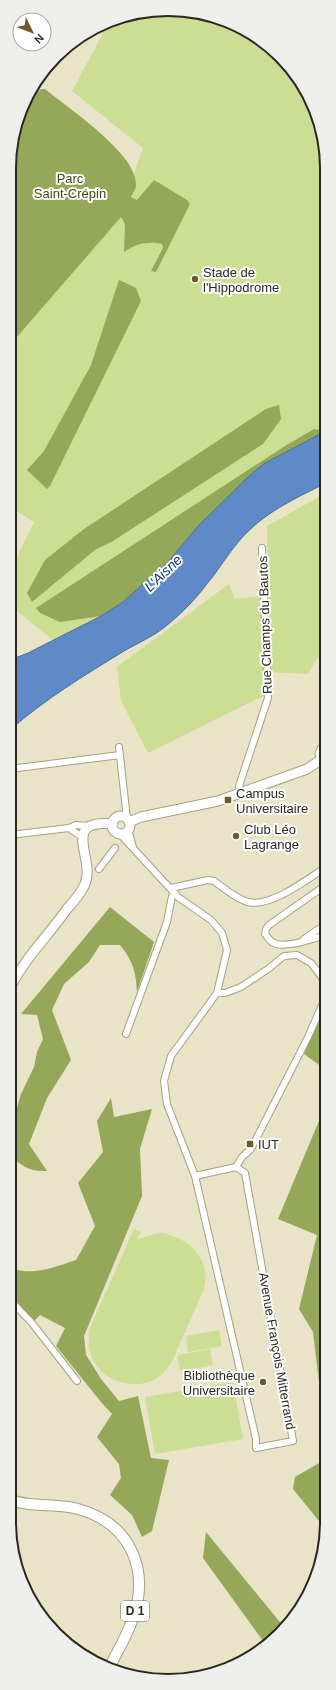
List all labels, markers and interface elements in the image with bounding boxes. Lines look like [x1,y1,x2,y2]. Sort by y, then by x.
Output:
north arrow [12,12,52,52]
text: N [32,32,46,46]
park label: Parc Saint-Crépin [34,171,106,201]
place label: Stade de l'Hippodrome [203,265,279,295]
marker: Stade de l'Hippodrome [190,274,200,284]
water label: L'Aisne [141,551,185,595]
street label: Rue Champs du Bautos [255,555,275,694]
place label: Campus Universitaire [236,786,308,816]
marker: Campus Universitaire [223,795,233,805]
place label: Club Léo Lagrange [244,822,299,852]
marker: Club Léo Lagrange [231,831,241,841]
place label: IUT [258,1137,279,1152]
marker: IUT [245,1139,255,1149]
street label: Avenue François Mitterrand [256,1271,298,1431]
place label: Bibliothèque Universitaire [183,1368,255,1398]
marker: Bibliothèque Universitaire [258,1377,268,1387]
road number: D 1 [121,1601,149,1621]

